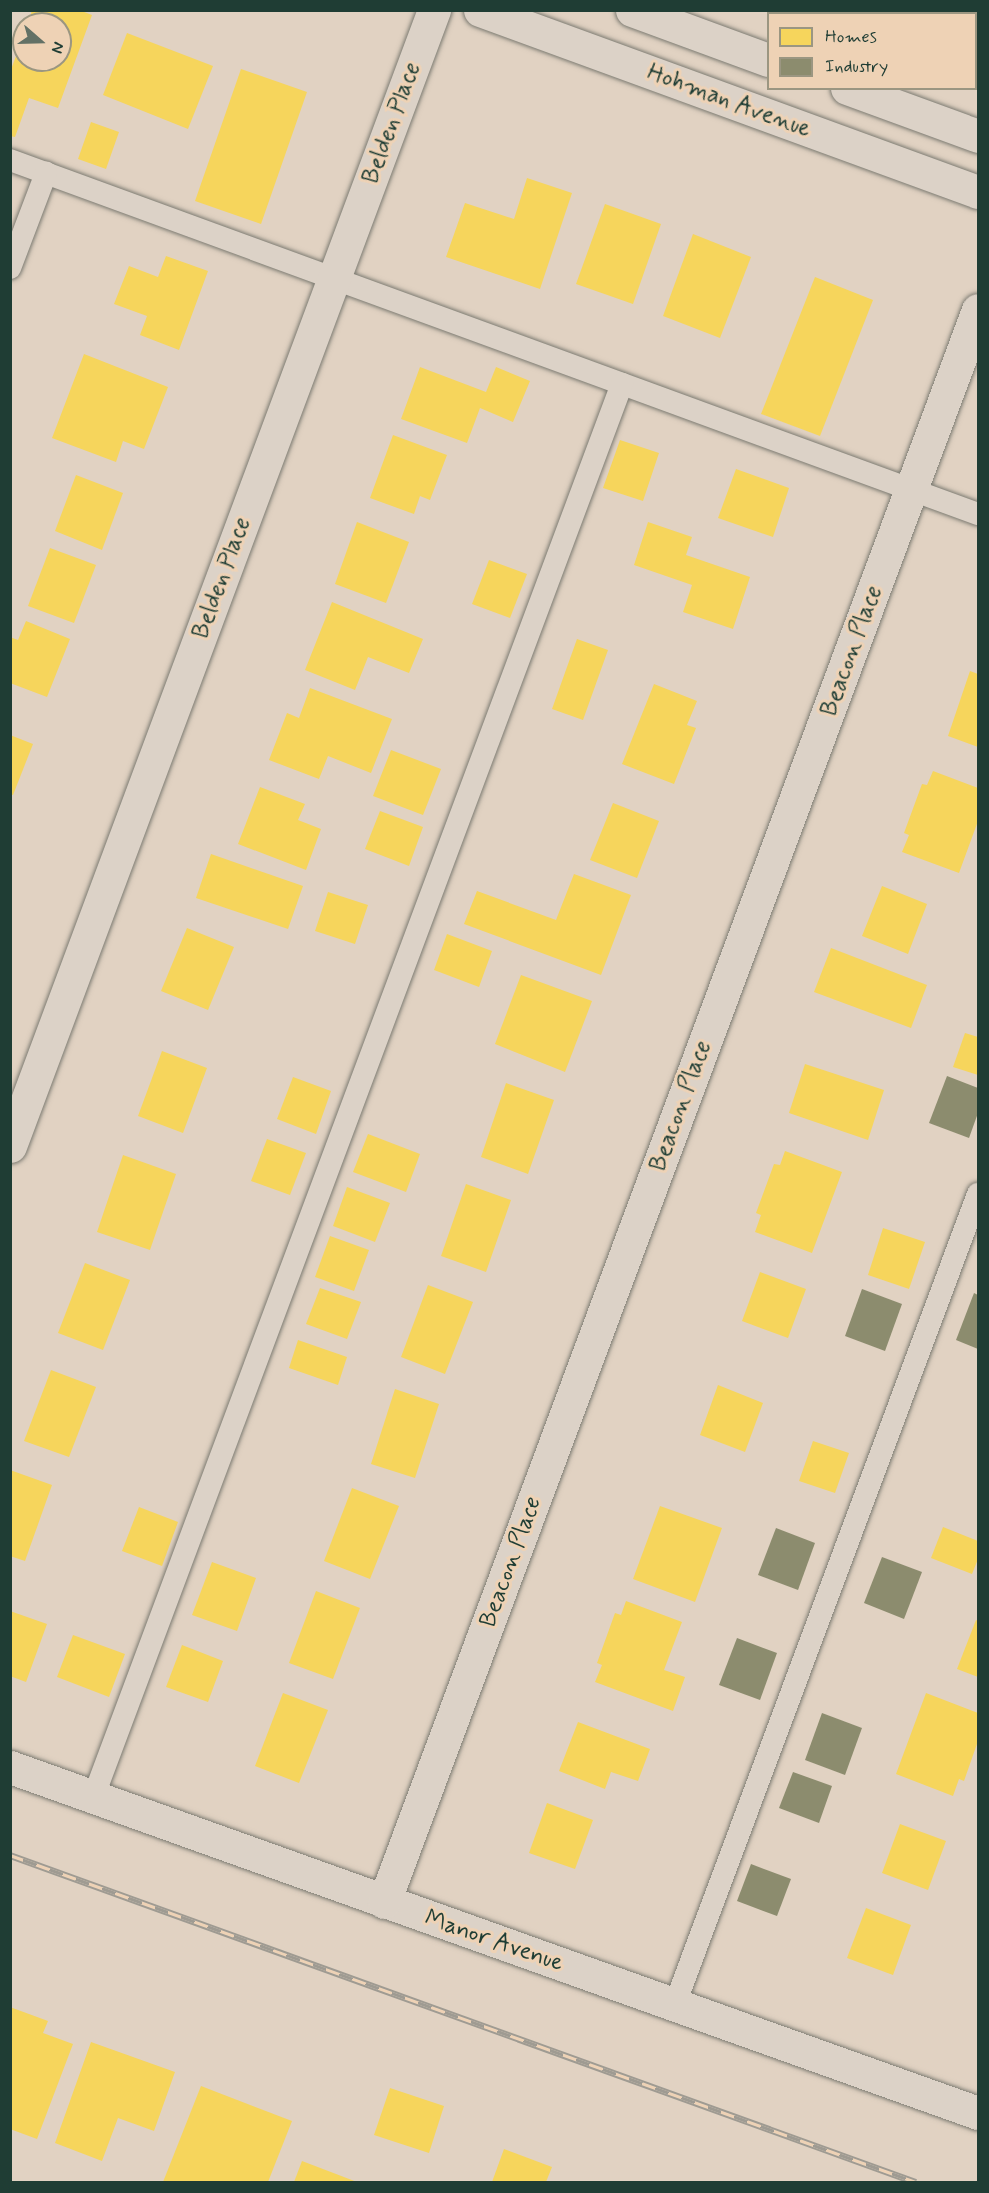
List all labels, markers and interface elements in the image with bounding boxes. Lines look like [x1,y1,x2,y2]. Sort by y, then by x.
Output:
north arrow [12,12,72,72]
legend [767,12,977,90]
text: Homes [825,25,877,49]
text: N [46,39,69,56]
text: Industry [825,55,888,79]
street label: Belden Place [357,58,427,188]
street label: Hohman Avenue [645,59,813,143]
street label: Belden Place [187,513,257,643]
street label: Beacon Place [815,582,889,720]
street label: Beacon Place [644,1037,718,1175]
street label: Beacon Place [474,1493,548,1631]
street label: Manor Avenue [419,1903,569,1979]

